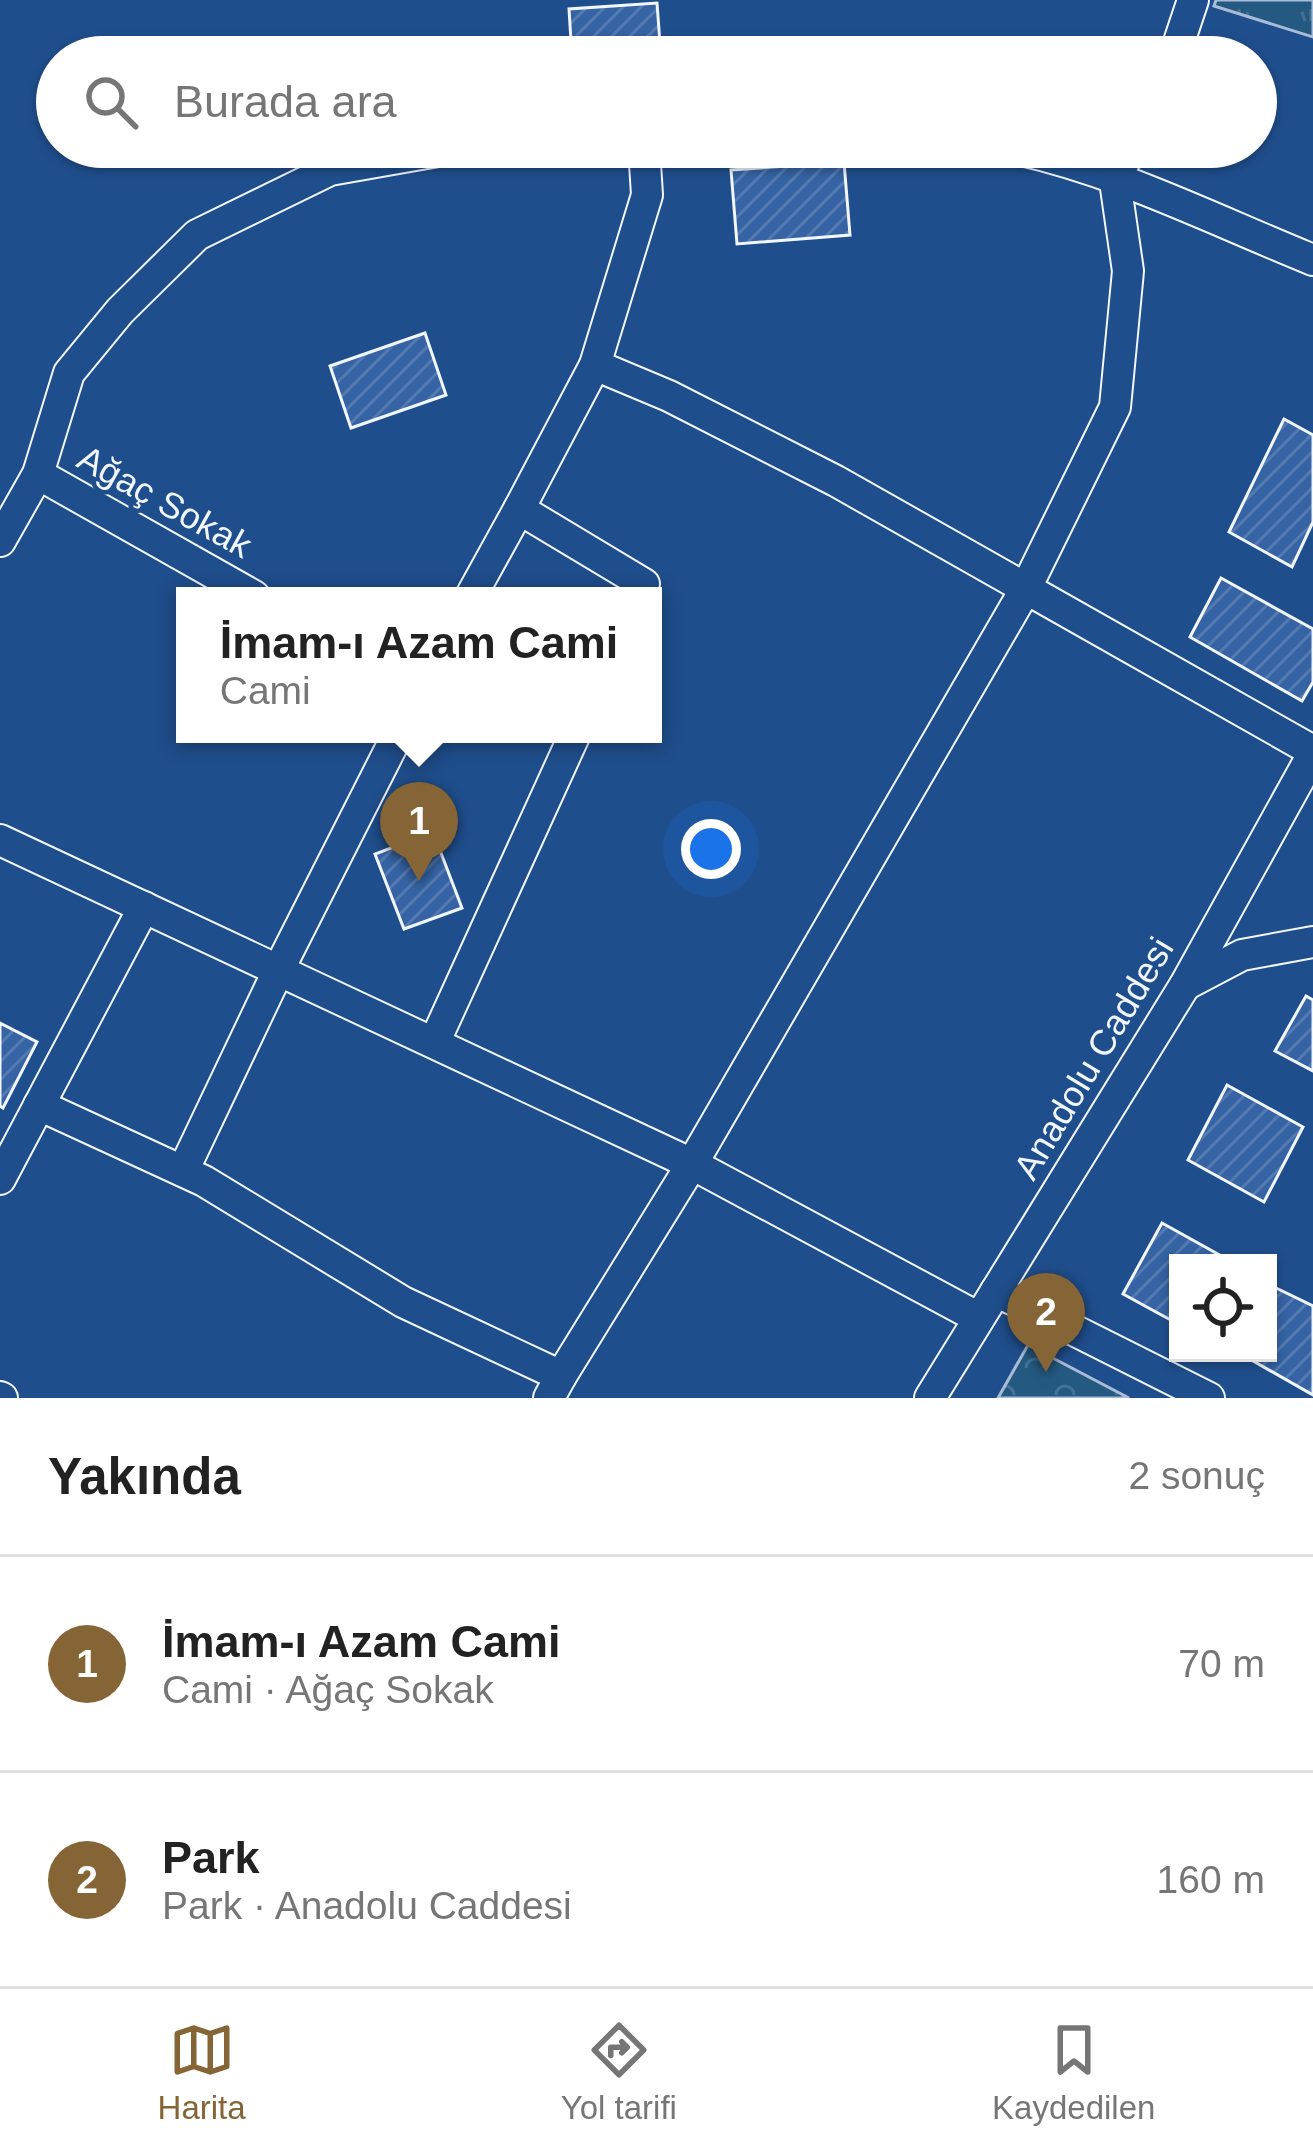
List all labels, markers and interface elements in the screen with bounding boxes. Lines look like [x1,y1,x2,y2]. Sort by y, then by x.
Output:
search box [36,36,1277,168]
icon: search [78,69,144,135]
text: Burada ara [174,76,397,127]
street label: Ağaç Sokak [71,437,260,566]
popup [176,587,662,743]
text: İmam-ı Azam Cami [220,617,618,668]
text: Cami [220,669,311,712]
pin: 1 [380,782,458,881]
your location [681,819,741,879]
street label: Anadolu Caddesi [1005,930,1182,1186]
map controls [1169,1254,1277,1362]
button: locate [1169,1254,1277,1362]
pin: 2 [1007,1273,1085,1372]
text: Yakında [48,1448,241,1505]
text: 2 sonuç [1128,1454,1265,1497]
text: İmam-ı Azam Cami [162,1616,560,1667]
text: 1 [76,1642,98,1685]
text: 70 m [1178,1642,1265,1685]
text: Cami · Ağaç Sokak [162,1668,494,1711]
text: Park [162,1832,260,1883]
text: 2 [76,1858,98,1901]
text: 160 m [1157,1858,1265,1901]
text: Park · Anadolu Caddesi [162,1884,572,1927]
tab: Harita [158,2017,246,2127]
tab: Yol tarifi [561,2017,677,2127]
tab: Kaydedilen [992,2017,1155,2127]

